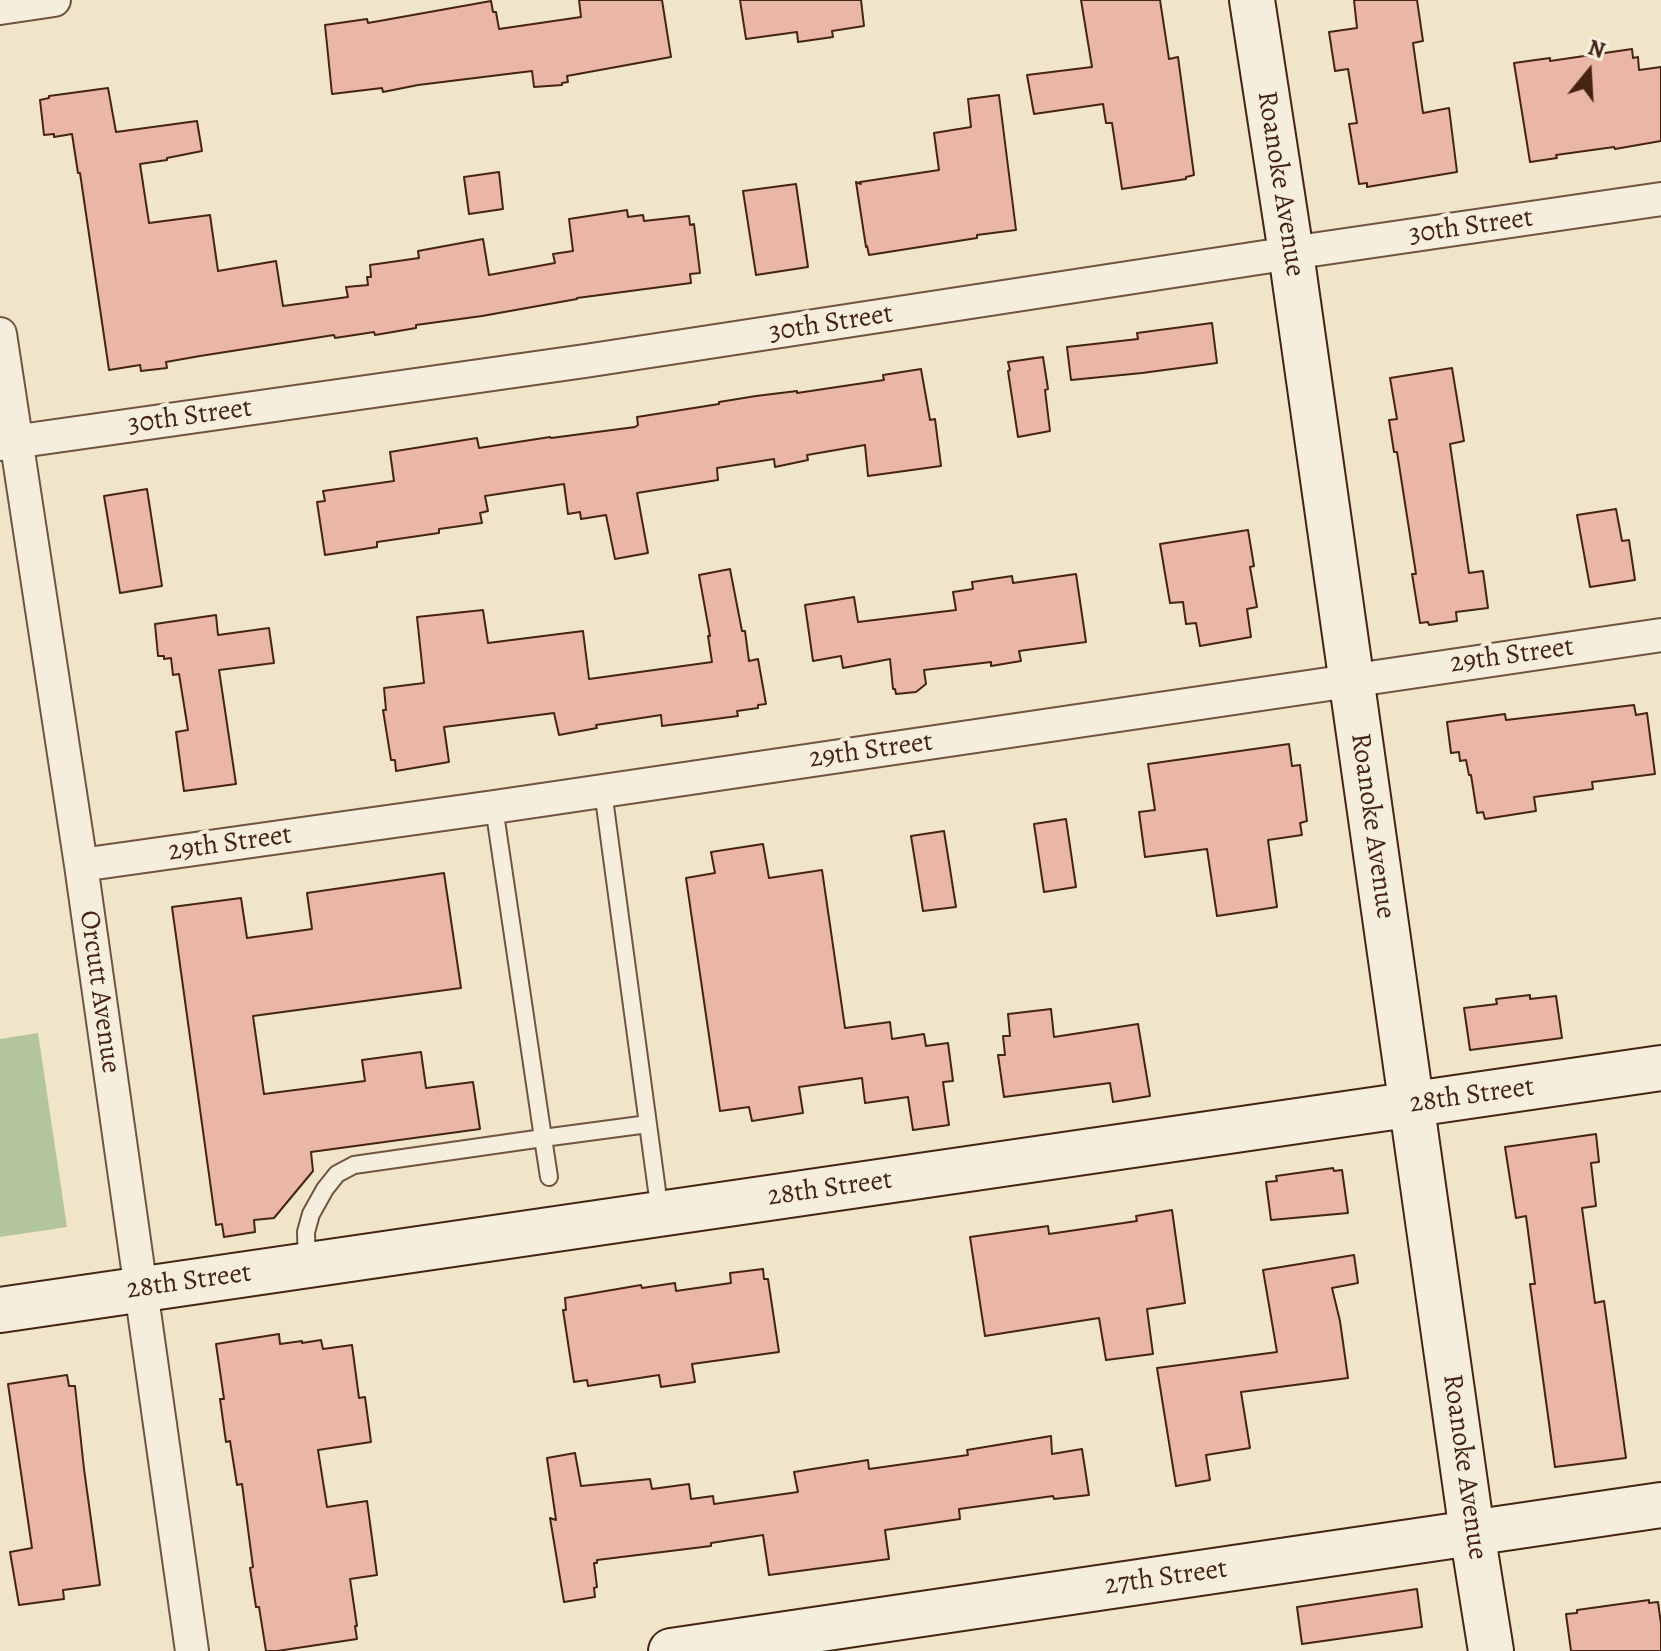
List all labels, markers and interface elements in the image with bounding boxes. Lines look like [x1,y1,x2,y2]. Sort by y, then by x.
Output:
north arrow [1549,32,1629,112]
text: N [1584,32,1609,66]
street label: Roanoke Avenue [1249,89,1311,279]
street label: 30th Street [1407,202,1535,252]
street label: 30th Street [767,298,895,350]
street label: 30th Street [126,392,254,442]
street label: 29th Street [1448,631,1576,681]
street label: 29th Street [807,726,935,776]
street label: Roanoke Avenue [1342,731,1402,921]
street label: 29th Street [166,819,294,869]
street label: Orcutt Avenue [71,908,127,1076]
street label: 28th Street [1408,1071,1536,1121]
street label: 28th Street [766,1164,894,1214]
street label: 28th Street [125,1257,253,1307]
street label: Roanoke Avenue [1434,1372,1494,1562]
street label: 27th Street [1102,1553,1230,1603]

